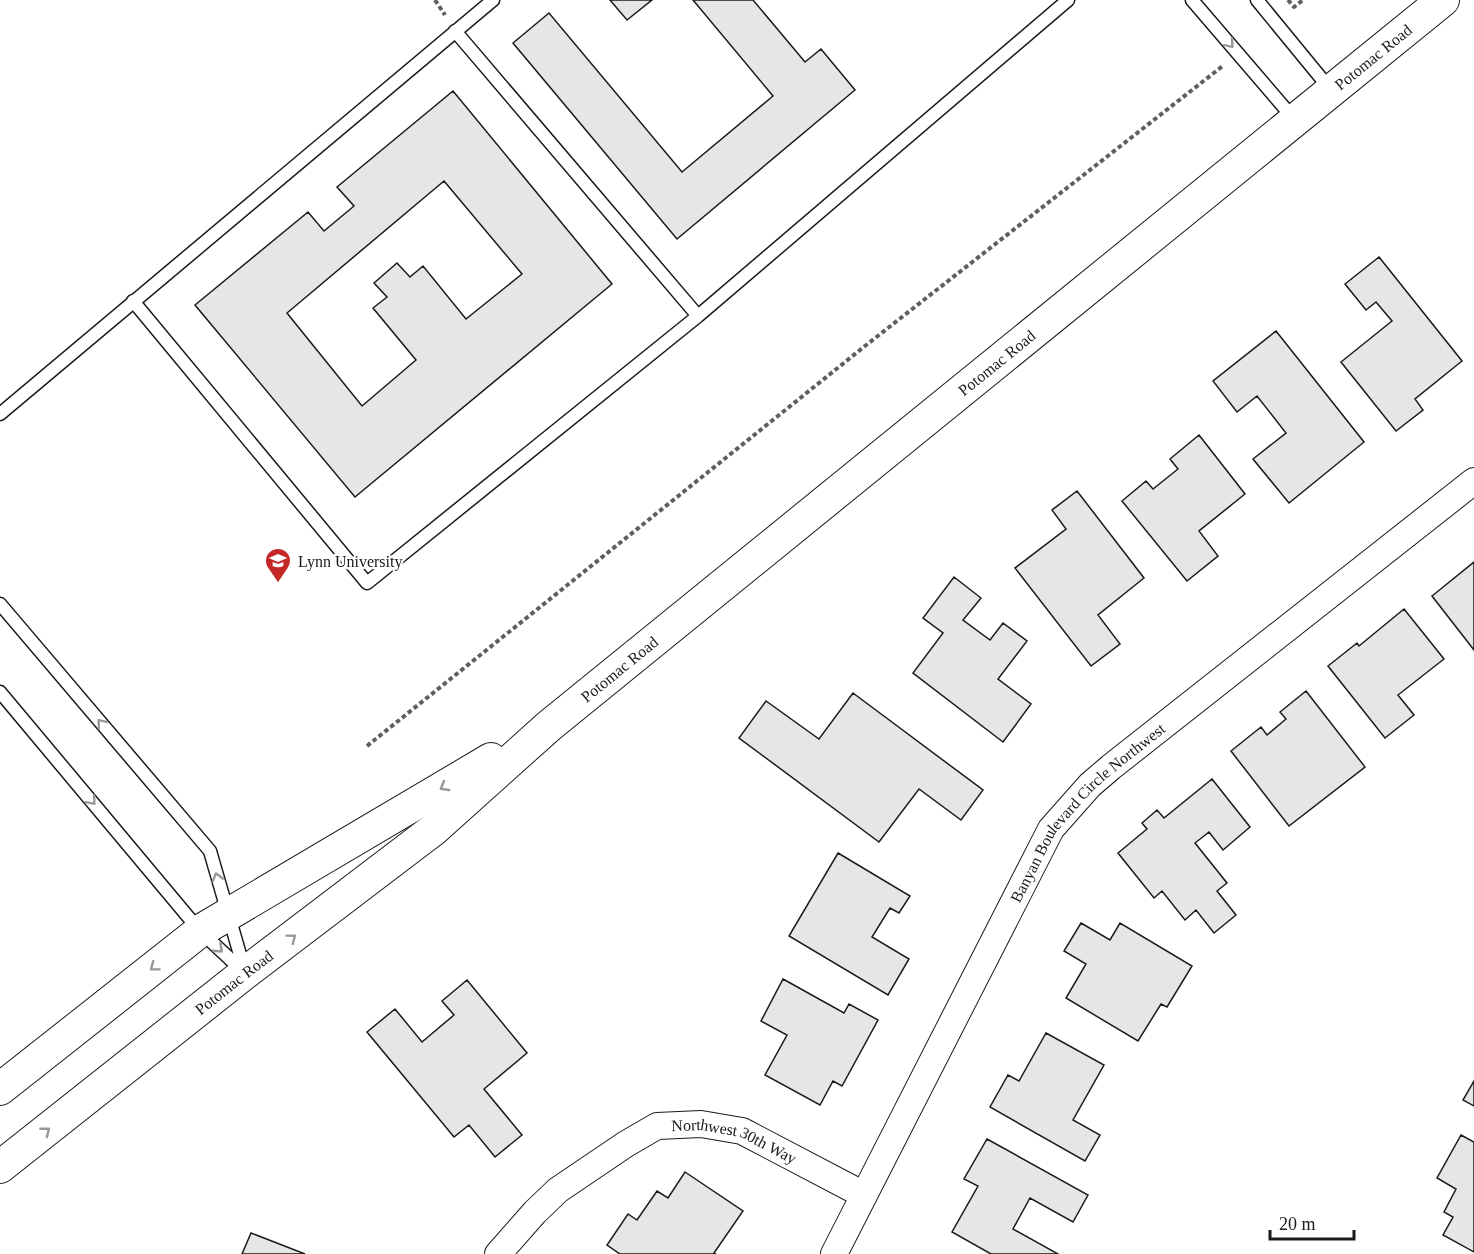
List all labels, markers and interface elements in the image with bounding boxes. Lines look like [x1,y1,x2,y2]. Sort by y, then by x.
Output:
street label: Potomac Road [1332,21,1415,93]
one-way arrow [1223,37,1234,48]
street label: Potomac Road [955,327,1039,399]
school or university icon: Lynn University [263,546,293,584]
place label: Lynn University [298,553,402,571]
street label: Potomac Road [578,633,661,706]
one-way arrow [97,719,108,730]
street label: Banyan Boulevard Circle Northwest [1007,720,1169,905]
one-way arrow [440,780,450,791]
one-way arrow [85,794,96,805]
one-way arrow [212,872,224,883]
one-way arrow [285,934,296,945]
one-way arrow [212,942,222,953]
street label: Potomac Road [192,947,276,1018]
one-way arrow [149,960,160,971]
street label: Northwest 30th Way [671,1116,799,1168]
one-way arrow [39,1127,50,1138]
scale bar [1270,1203,1354,1241]
text: 20 m [1279,1214,1316,1234]

